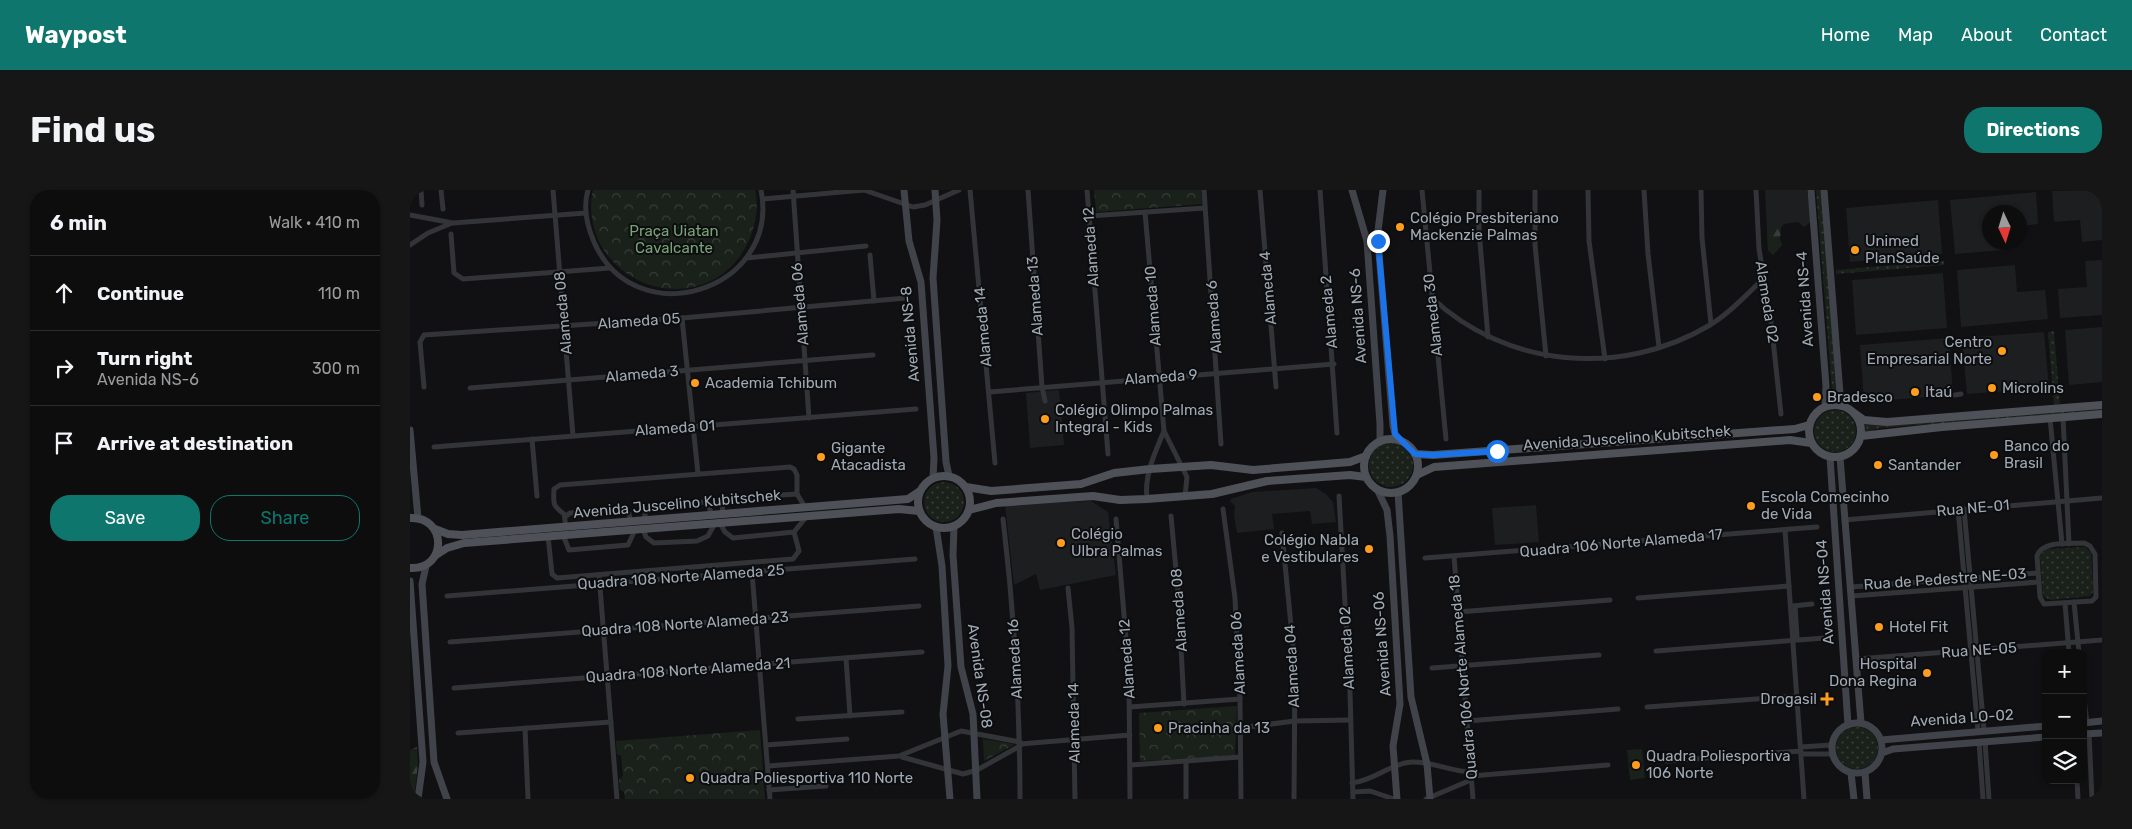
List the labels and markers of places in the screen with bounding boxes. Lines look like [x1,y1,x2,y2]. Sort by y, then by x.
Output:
place label: Colégio Presbiteriano Mackenzie Palmas [1410,209,1559,244]
marker: Colégio Presbiteriano Mackenzie Palmas [1394,221,1406,233]
place label: Unimed PlanSaúde [1865,232,1940,267]
marker: Unimed PlanSaúde [1849,244,1861,256]
place label: Centro Empresarial Norte [1867,333,1992,368]
marker: Centro Empresarial Norte [1996,345,2008,357]
place label: Academia Tchibum [705,374,837,392]
marker: Academia Tchibum [689,377,701,389]
place label: Microlins [2002,379,2064,397]
marker: Microlins [1986,382,1998,394]
place label: Itaú [1925,383,1952,401]
marker: Itaú [1909,386,1921,398]
place label: Bradesco [1827,388,1893,406]
marker: Bradesco [1811,391,1823,403]
place label: Colégio Olimpo Palmas Integral - Kids [1055,401,1214,436]
marker: Colégio Olimpo Palmas Integral - Kids [1039,413,1051,425]
place label: Banco do Brasil [2004,437,2070,472]
place label: Gigante Atacadista [831,439,906,474]
marker: Banco do Brasil [1988,449,2000,461]
marker: Gigante Atacadista [815,451,827,463]
place label: Santander [1888,456,1961,474]
marker: Santander [1872,459,1884,471]
place label: Escola Comecinho de Vida [1761,488,1889,523]
marker: Escola Comecinho de Vida [1745,500,1757,512]
place label: Colégio Ulbra Palmas [1071,525,1163,560]
place label: Colégio Nabla e Vestibulares [1261,531,1359,566]
marker: Colégio Ulbra Palmas [1055,537,1067,549]
marker: Colégio Nabla e Vestibulares [1363,543,1375,555]
place label: Hotel Fit [1889,618,1948,636]
marker: Hotel Fit [1873,621,1885,633]
place label: Hospital Dona Regina [1829,655,1917,690]
marker: Hospital Dona Regina [1921,667,1933,679]
place label: Drogasil [1760,690,1817,708]
marker: Drogasil [1821,693,1833,705]
place label: Pracinha da 13 [1168,719,1270,737]
marker: Pracinha da 13 [1152,722,1164,734]
place label: Quadra Poliesportiva 106 Norte [1646,747,1790,782]
marker: Quadra Poliesportiva 106 Norte [1630,759,1642,771]
place label: Quadra Poliesportiva 110 Norte [700,769,913,787]
marker: Quadra Poliesportiva 110 Norte [684,772,696,784]

